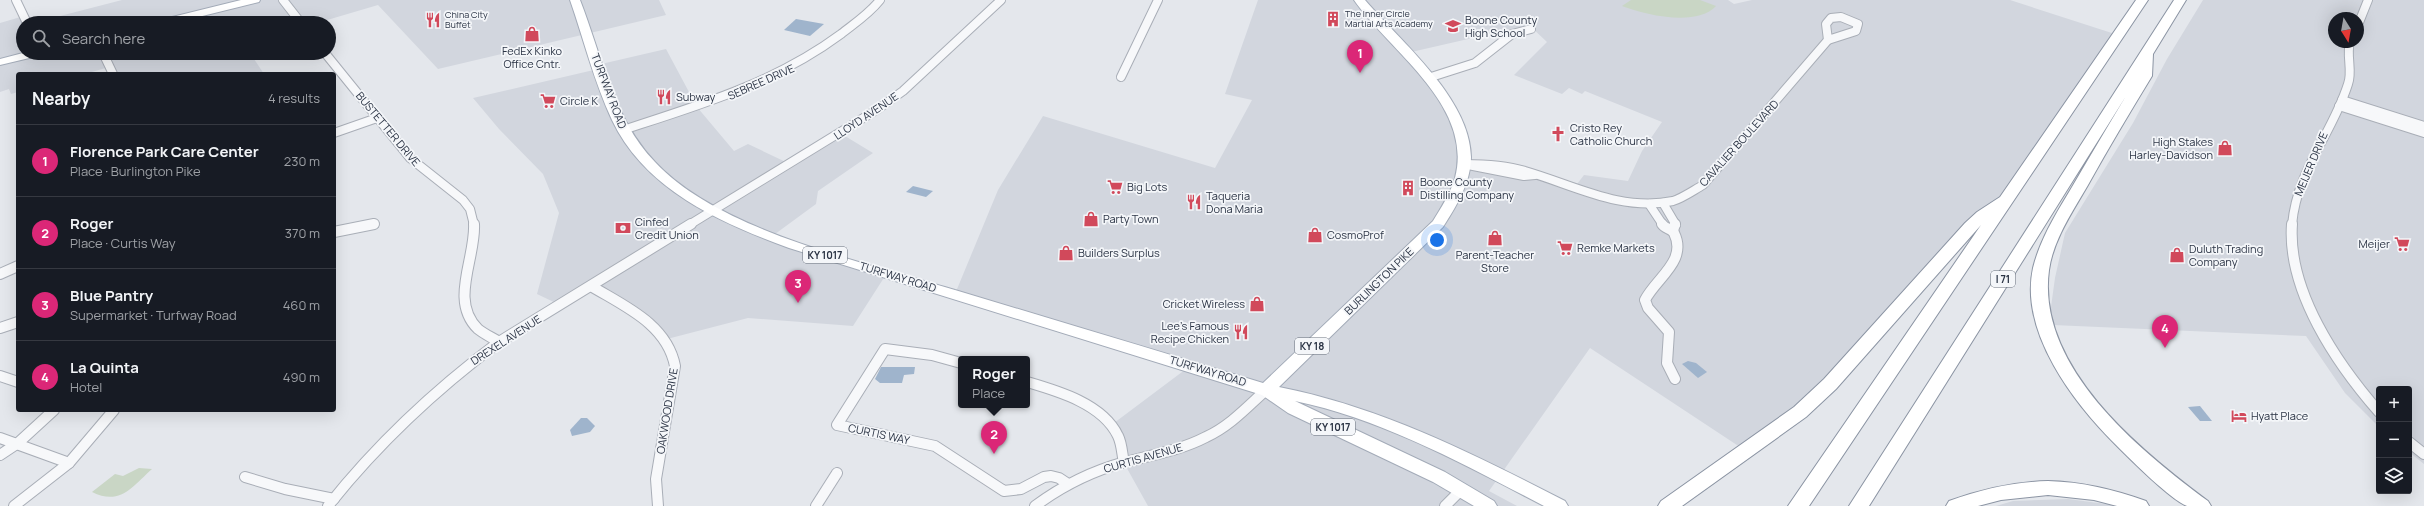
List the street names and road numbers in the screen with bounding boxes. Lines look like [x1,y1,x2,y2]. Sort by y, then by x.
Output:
street label: TURFWAY ROAD [588,51,631,131]
street label: SEBREE DRIVE [725,60,796,103]
street label: BUSTETTER DRIVE [353,88,424,169]
street label: LLOYD AVENUE [830,88,901,143]
street label: CAVALIER BOULEVARD [1696,96,1782,189]
street label: MEIJER DRIVE [2290,129,2331,198]
street label: BURLINGTON PIKE [1341,244,1417,318]
road number: KY 1017 [803,247,847,263]
street label: TURFWAY ROAD [858,258,938,295]
road number: I 71 [1991,271,2015,287]
street label: DREXEL AVENUE [467,311,544,368]
road number: KY 18 [1295,338,1329,354]
street label: TURFWAY ROAD [1168,352,1248,389]
street label: OAKWOOD DRIVE [652,367,681,455]
road number: KY 1017 [1311,419,1355,435]
street label: CURTIS WAY [847,420,912,448]
street label: CURTIS AVENUE [1102,439,1184,476]

